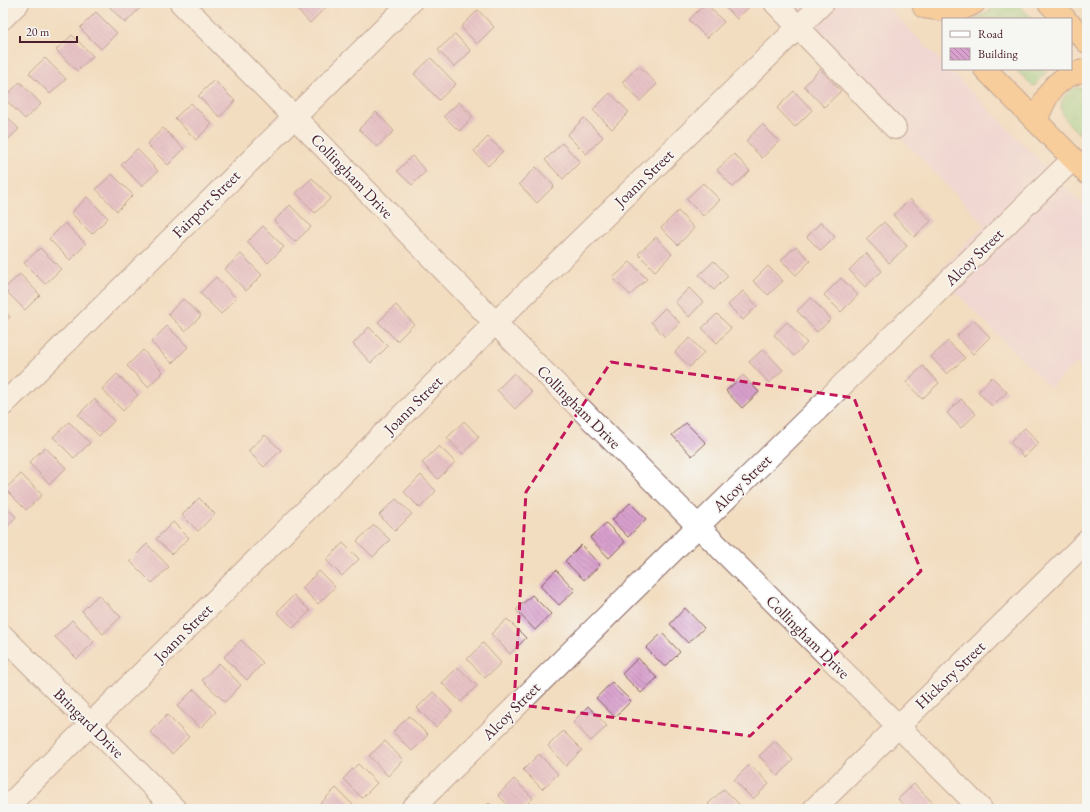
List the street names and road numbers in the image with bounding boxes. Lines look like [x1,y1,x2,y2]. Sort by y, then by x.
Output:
street label: Collingham Drive [306,129,398,223]
street label: Joann Street [608,145,678,213]
street label: Fairport Street [167,165,245,243]
street label: Alcoy Street [939,224,1008,291]
street label: Collingham Drive [533,361,625,453]
street label: Joann Street [378,371,447,440]
street label: Alcoy Street [707,450,776,517]
street label: Collingham Drive [762,591,854,683]
street label: Joann Street [148,599,217,668]
street label: Hickory Street [911,636,989,714]
street label: Alcoy Street [477,677,545,745]
street label: Bringard Drive [49,683,129,763]

